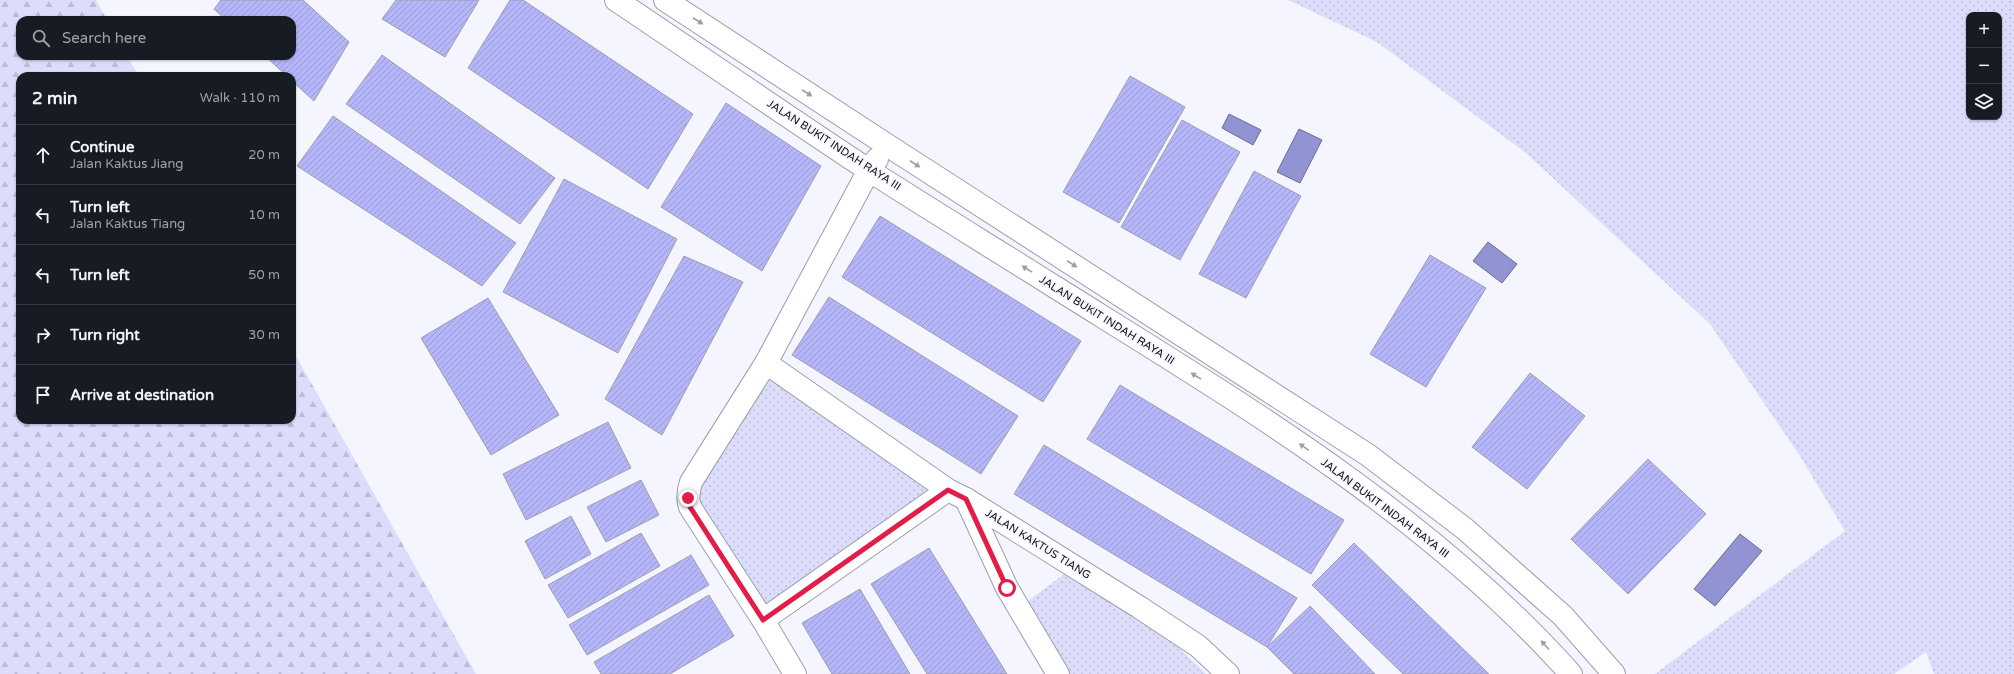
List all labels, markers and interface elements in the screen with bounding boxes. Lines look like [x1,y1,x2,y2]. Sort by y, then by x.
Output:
map controls [1966,12,2002,120]
button: + [1966,12,2002,48]
search box [16,16,296,60]
one-way arrow [692,18,704,25]
icon: search [30,27,52,49]
text: Search here [62,29,146,47]
button: − [1966,48,2002,84]
button: layers [1966,84,2002,120]
text: 2 min [32,88,77,109]
one-way arrow [801,89,812,97]
text: Walk · 110 m [200,90,280,106]
street label: JALAN BUKIT INDAH RAYA III [765,97,903,193]
text: Continue [70,138,134,156]
icon: ahead [32,144,54,166]
text: 20 m [248,147,280,163]
text: Jalan Kaktus Jiang [70,156,184,172]
one-way arrow [910,160,921,168]
text: Turn left [70,198,130,216]
icon: left [32,204,54,226]
text: 10 m [248,207,280,223]
text: Jalan Kaktus Tiang [70,216,185,232]
one-way arrow [1066,261,1078,268]
icon: left [32,264,54,286]
one-way arrow [1022,265,1032,273]
text: Turn left [70,266,130,284]
text: 50 m [248,267,280,283]
street label: JALAN BUKIT INDAH RAYA III [1037,273,1177,367]
icon: right [32,324,54,346]
text: Turn right [70,326,140,344]
text: 30 m [248,327,280,343]
one-way arrow [1190,372,1202,379]
icon: arrive [32,384,54,406]
text: Arrive at destination [70,386,214,404]
one-way arrow [1299,443,1309,451]
street label: JALAN BUKIT INDAH RAYA III [1318,456,1452,560]
route end [679,489,697,507]
street label: JALAN KAKTUS TIANG [983,506,1093,582]
route start [998,579,1016,597]
one-way arrow [1540,640,1550,650]

